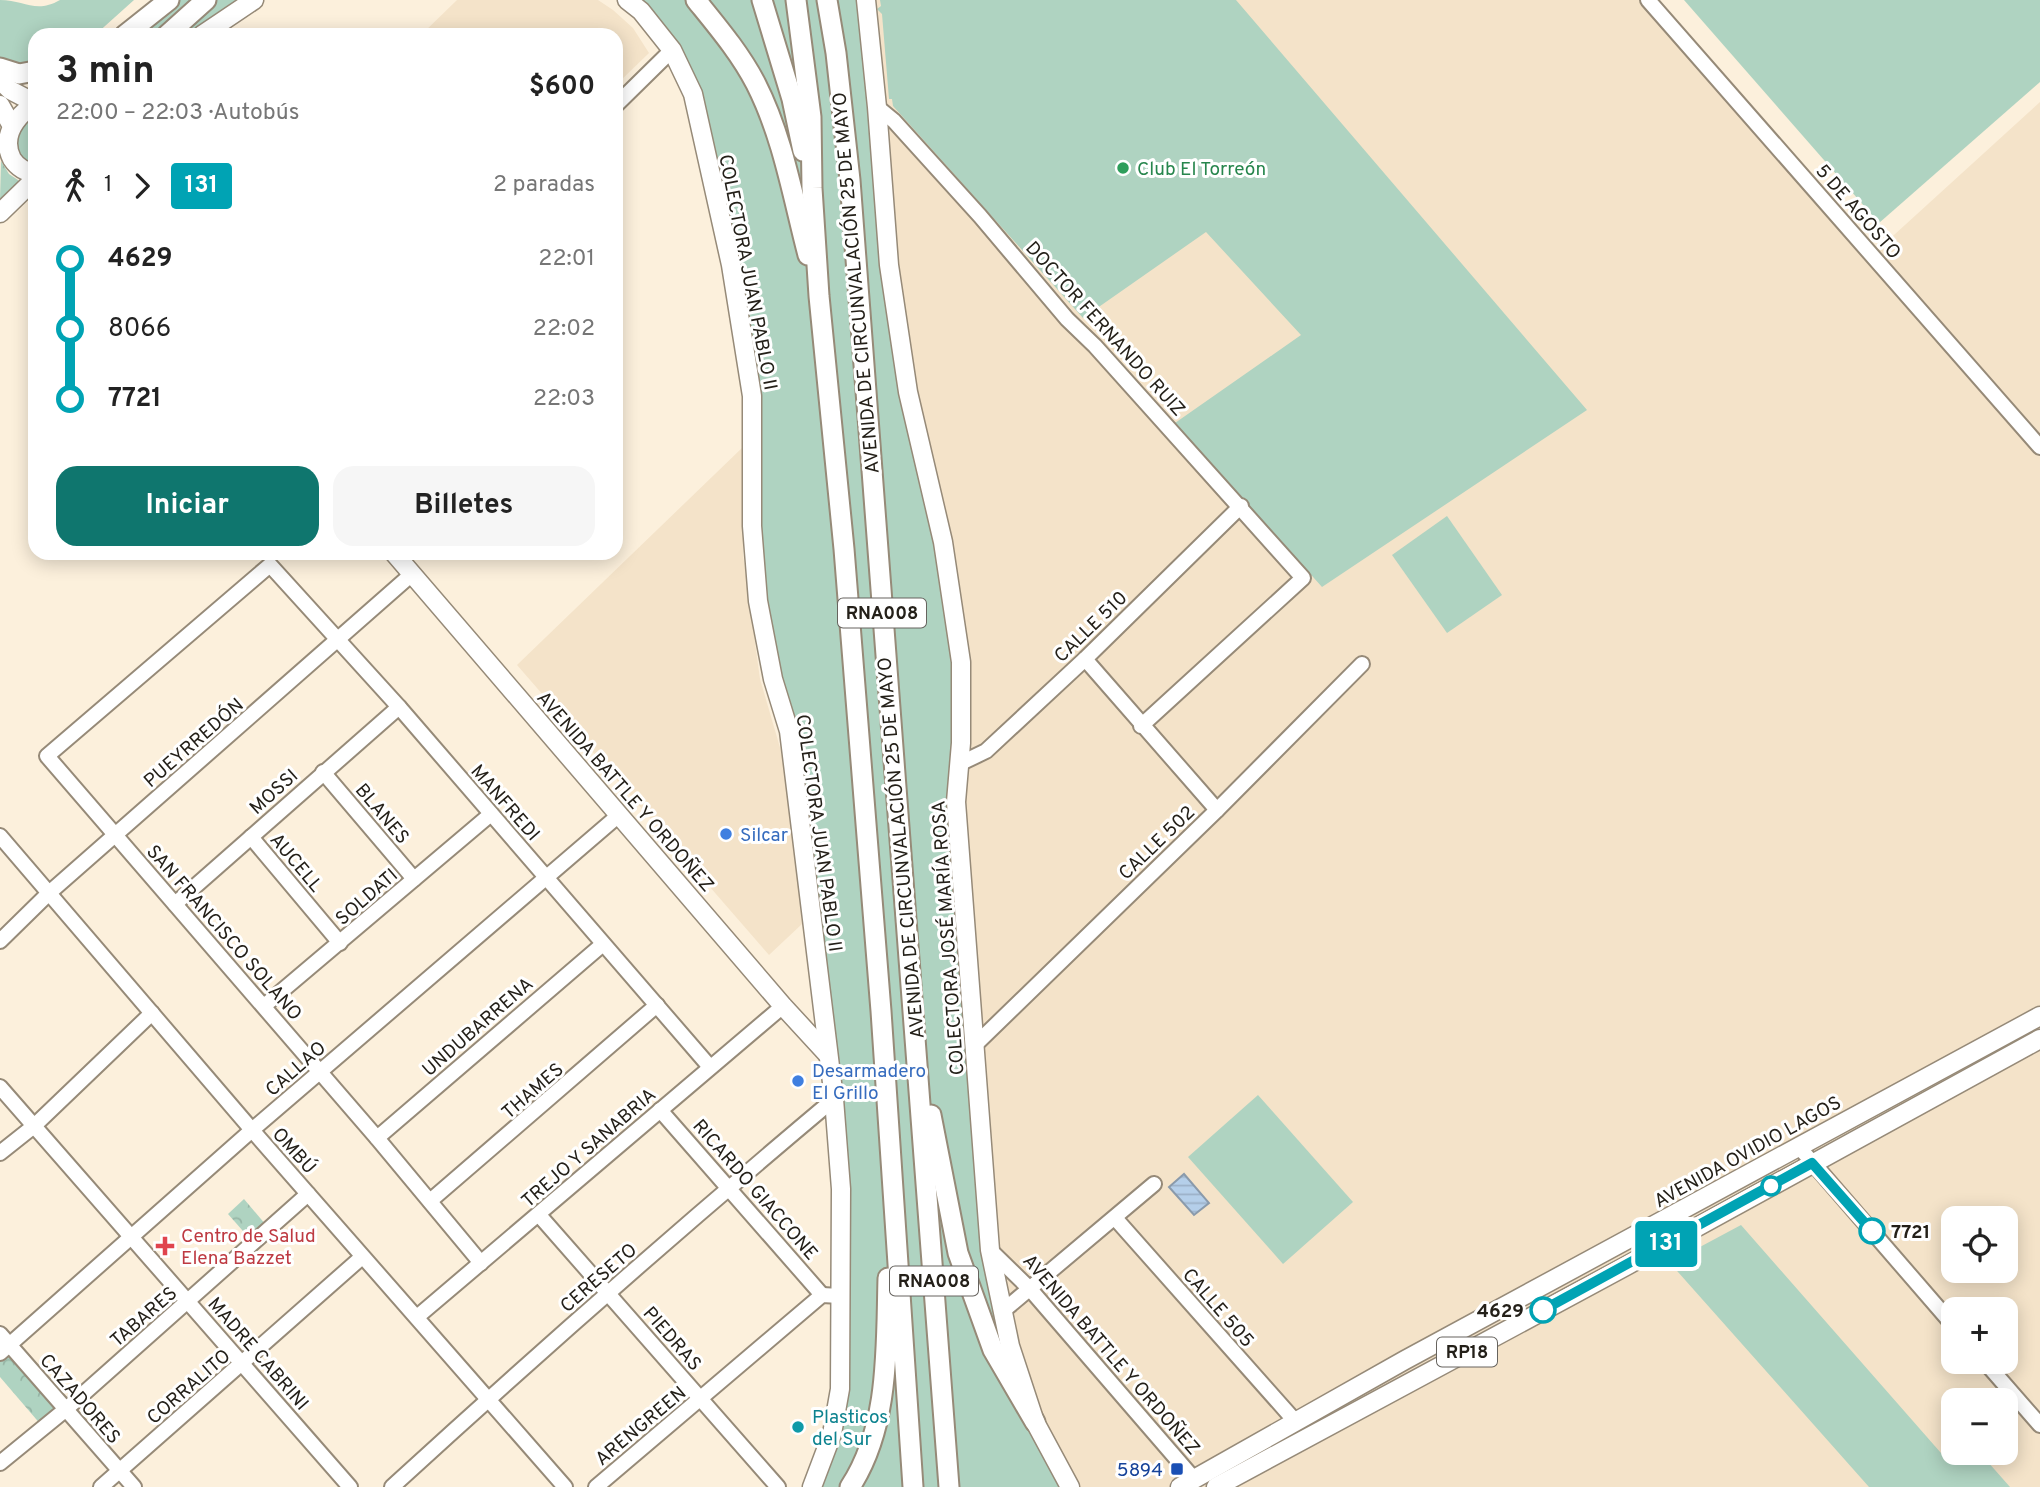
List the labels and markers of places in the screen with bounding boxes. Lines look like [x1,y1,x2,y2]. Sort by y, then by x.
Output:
place label: Club El Torreón [1137,158,1266,182]
marker: Club El Torreón [1115,160,1131,176]
place label: Silcar [740,824,789,848]
marker: Silcar [718,826,734,842]
place label: Desarmadero El Grillo [812,1060,926,1106]
marker: Desarmadero El Grillo [790,1073,806,1089]
unlabelled marker [1761,1176,1781,1196]
marker: 7721 [1859,1218,1885,1244]
place label: 7721 [1891,1221,1930,1245]
place label: Centro de Salud Elena Bazzet [181,1225,316,1271]
marker: Centro de Salud Elena Bazzet [155,1236,175,1256]
marker: 4629 [1530,1297,1556,1323]
place label: 4629 [1477,1300,1524,1324]
place label: Plasticos del Sur [812,1406,888,1452]
marker: Plasticos del Sur [790,1419,806,1435]
place label: 5894 [1117,1459,1163,1483]
marker: 5894 [1169,1461,1185,1477]

